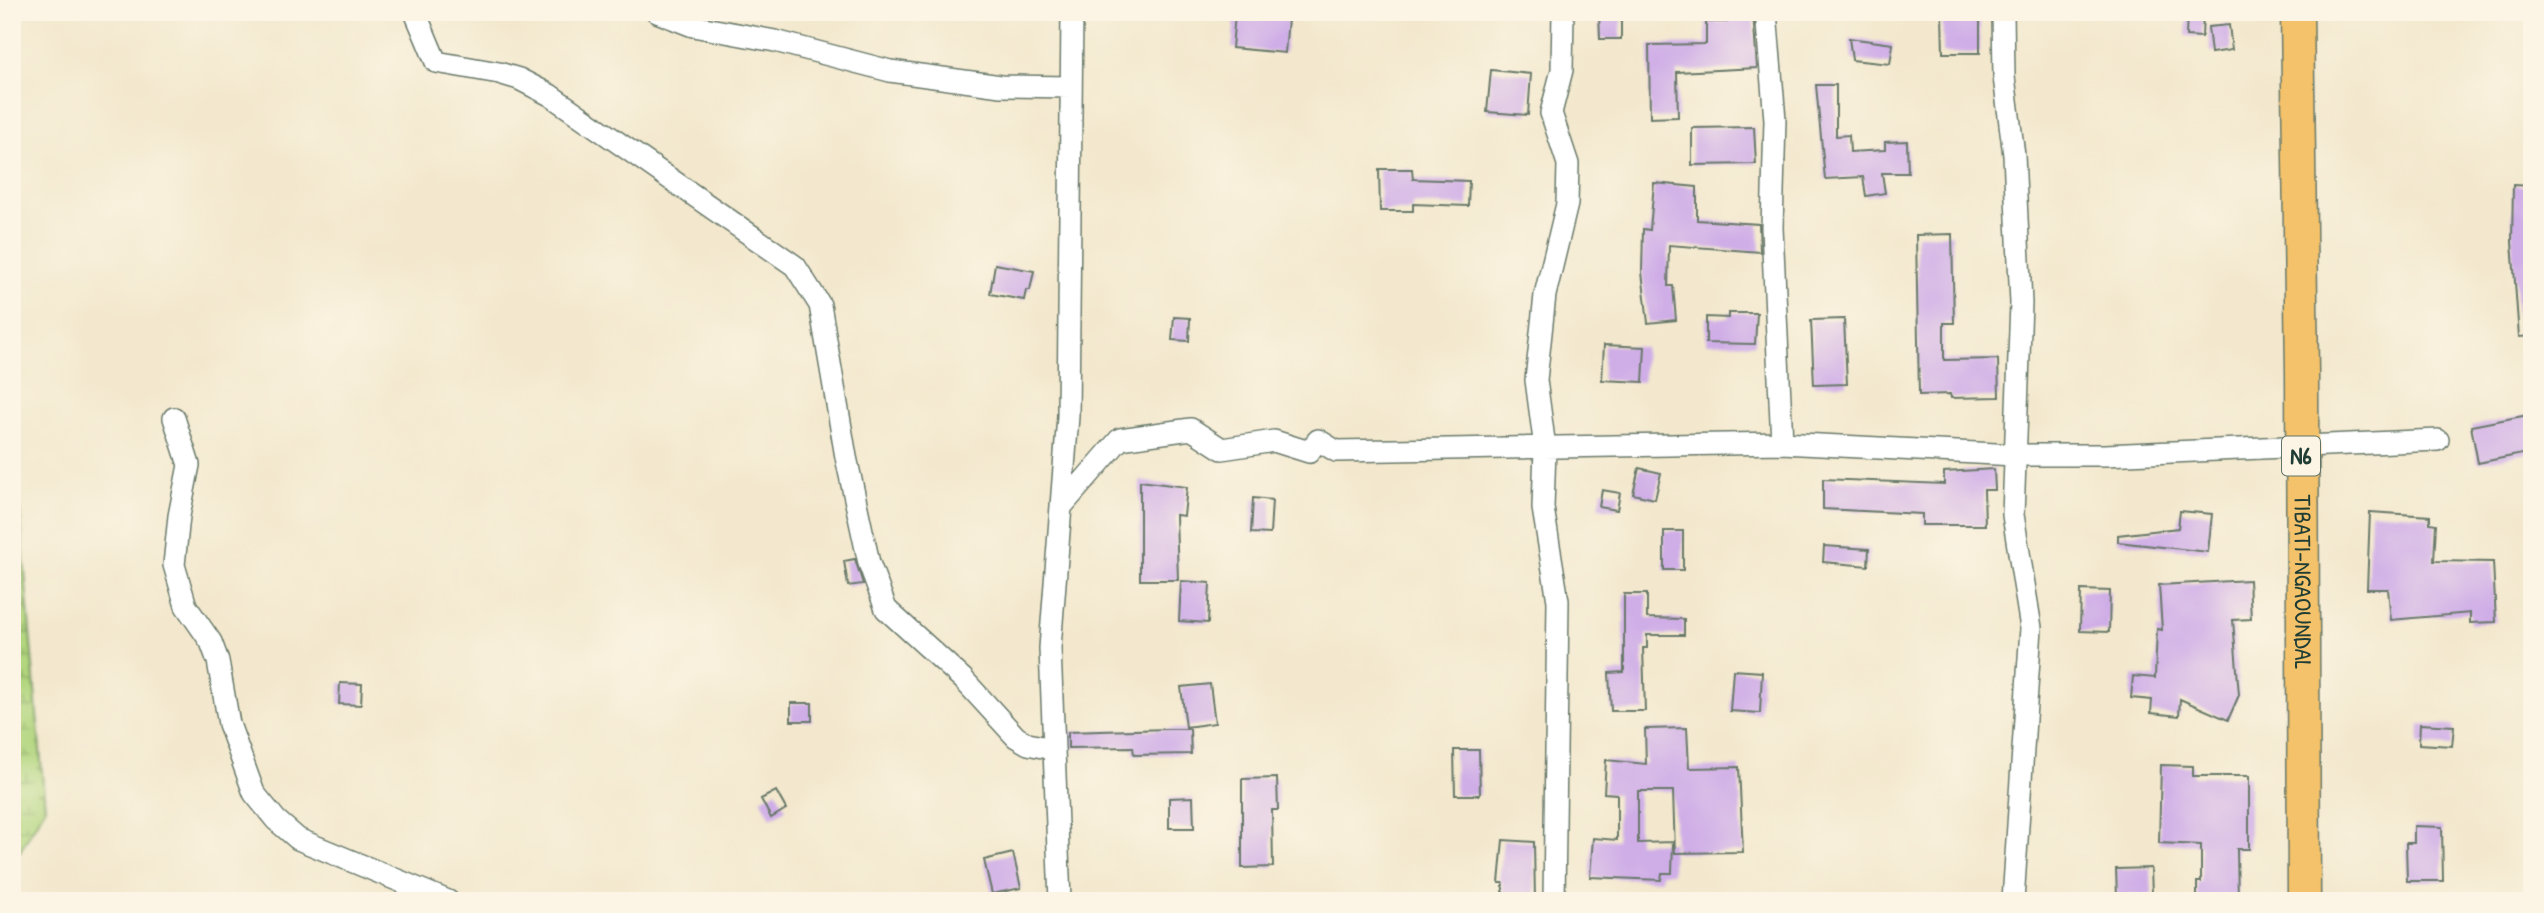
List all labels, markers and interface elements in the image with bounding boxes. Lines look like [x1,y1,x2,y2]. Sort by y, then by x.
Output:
road number: N6 [2282,436,2320,476]
street label: TIBATI-NGAOUNDAL [2287,495,2320,669]

